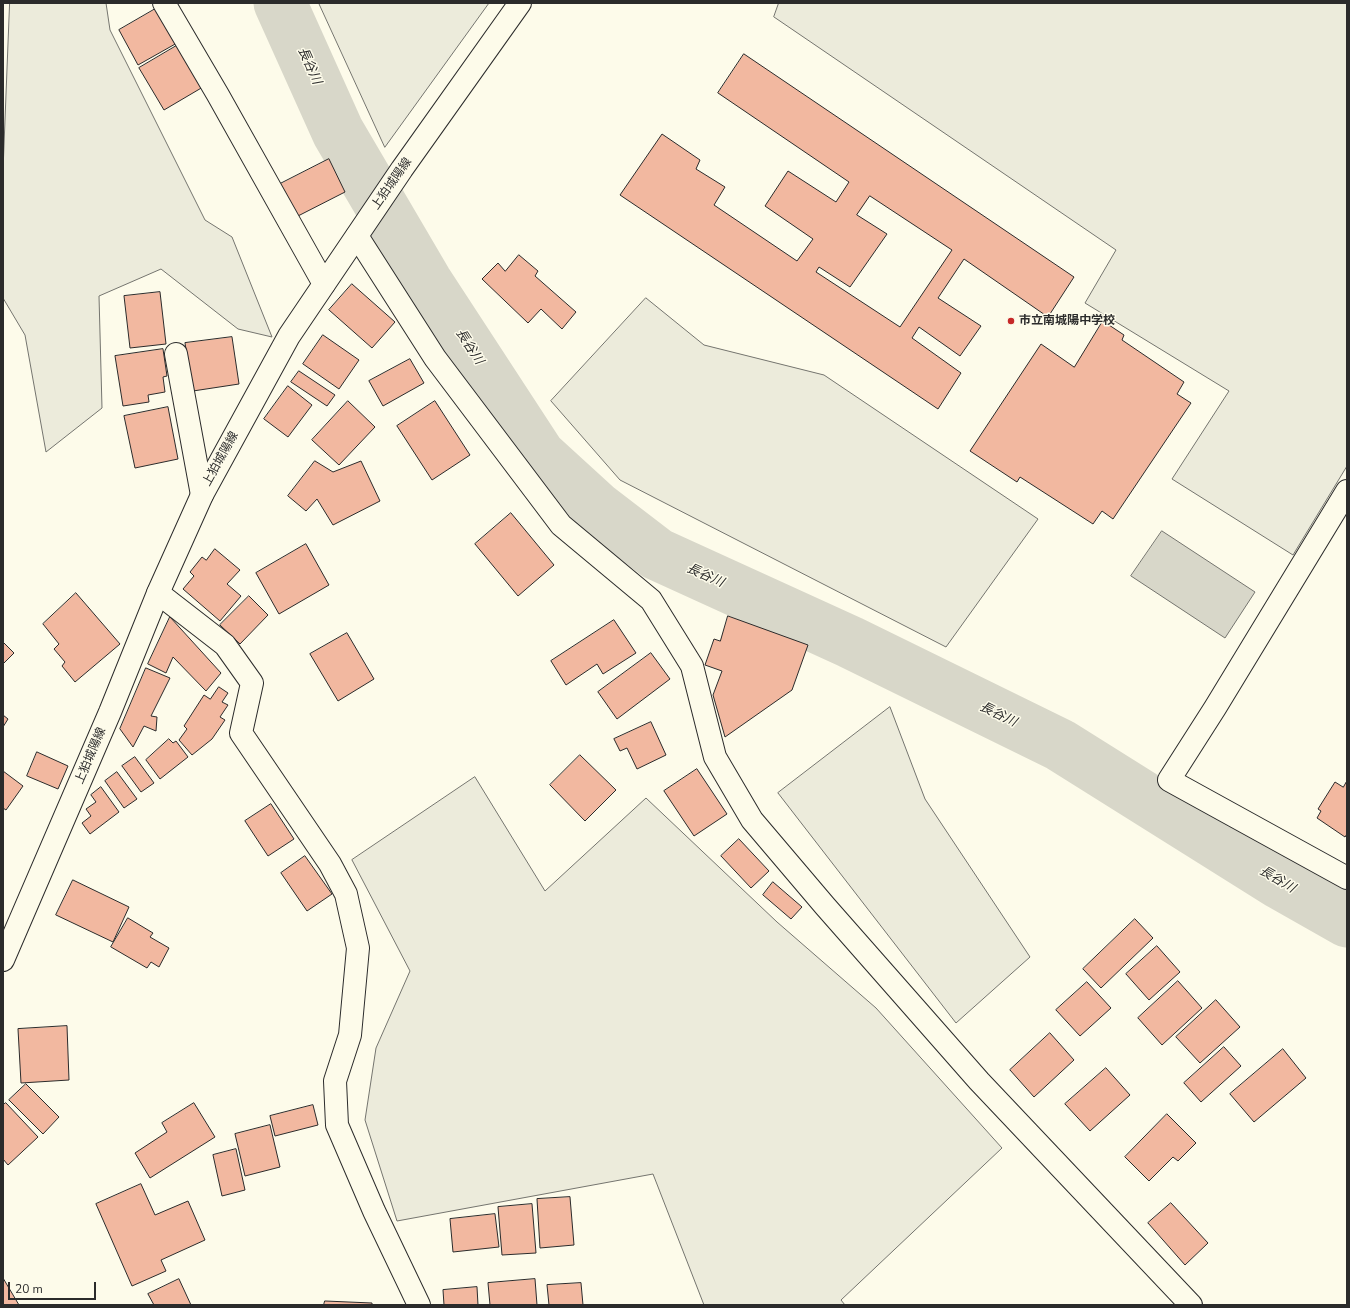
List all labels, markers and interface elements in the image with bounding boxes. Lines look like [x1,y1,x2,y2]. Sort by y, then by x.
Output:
water label: 長谷川 [294,45,324,87]
street label: 上狛城陽線 [369,155,415,213]
place label: 市立南城陽中学校 [1019,314,1115,328]
marker: 市立南城陽中学校 [1006,316,1016,326]
water label: 長谷川 [452,326,486,368]
street label: 上狛城陽線 [200,429,242,489]
water label: 長谷川 [684,561,726,591]
water label: 長谷川 [977,699,1019,731]
street label: 上狛城陽線 [73,726,109,786]
water label: 長谷川 [1256,863,1298,897]
scale bar [10,1274,98,1300]
text: 20 m [15,1281,43,1297]

